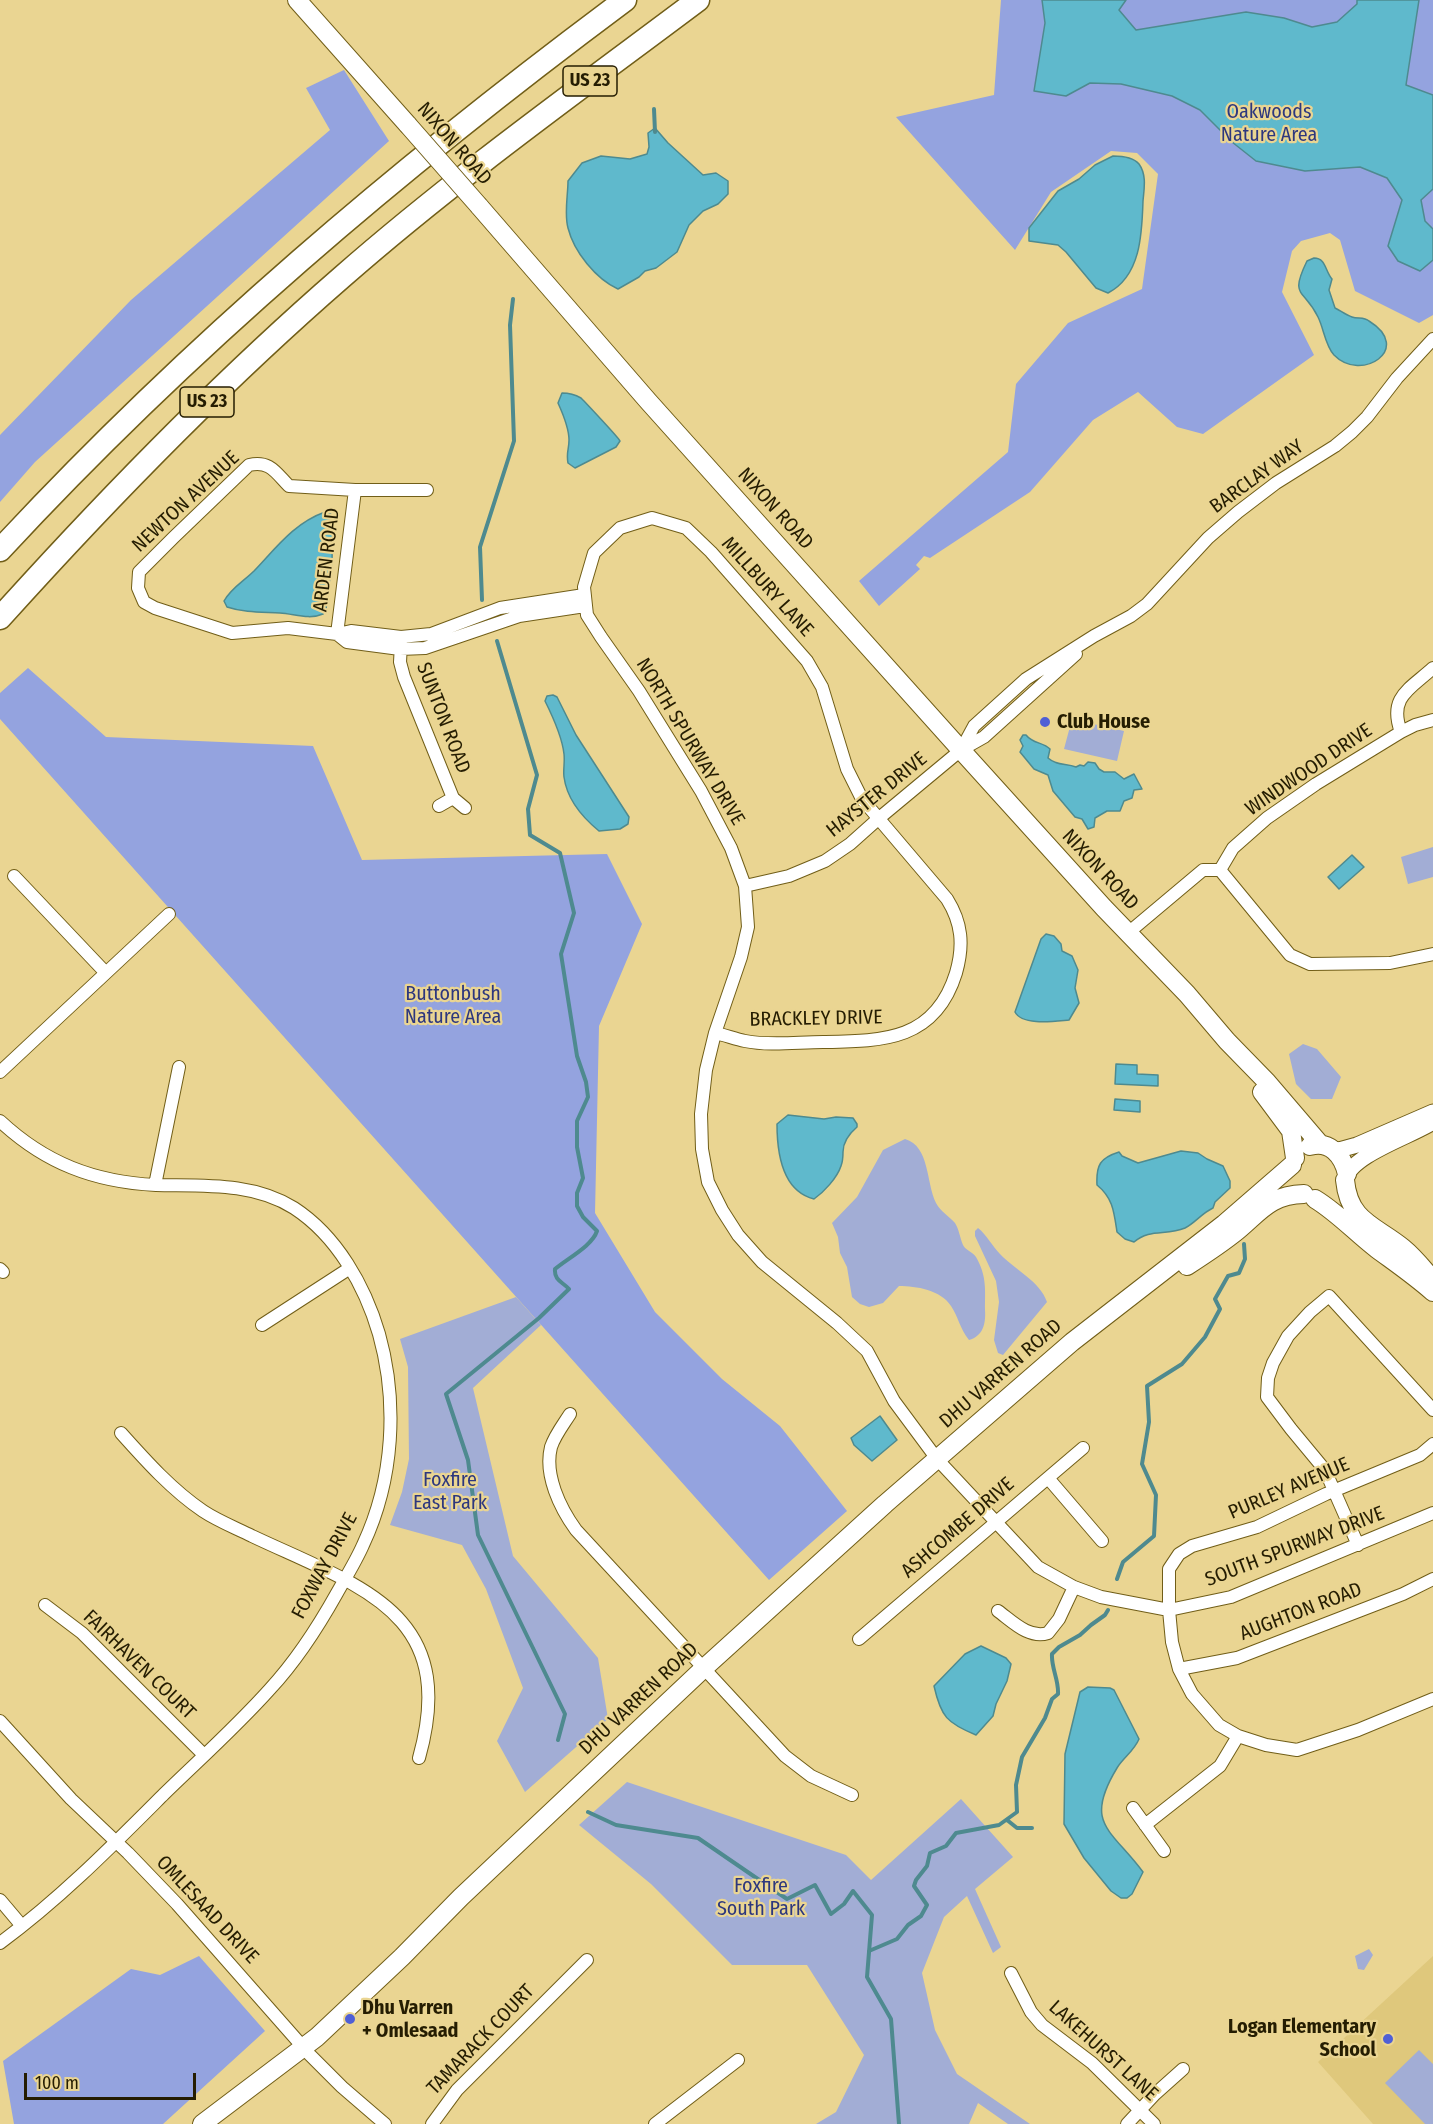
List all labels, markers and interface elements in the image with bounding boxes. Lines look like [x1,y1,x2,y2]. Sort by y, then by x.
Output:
road number: US 23 [563,66,617,96]
street label: NIXON ROAD [412,98,496,190]
park label: Oakwoods Nature Area [1221,100,1317,147]
road number: US 23 [180,387,234,417]
street label: BARCLAY WAY [1206,435,1308,519]
street label: NEWTON AVENUE [128,446,244,558]
street label: NIXON ROAD [732,463,818,555]
street label: ARDEN ROAD [309,507,345,613]
street label: MILLBURY LANE [716,532,818,642]
street label: NORTH SPURWAY DRIVE [631,654,749,830]
street label: SUNTON ROAD [411,659,475,777]
place label: Club House [1057,710,1150,734]
marker: Club House [1038,715,1052,729]
street label: WINDWOOD DRIVE [1241,719,1377,821]
street label: HAYSTER DRIVE [822,747,932,843]
street label: NIXON ROAD [1057,825,1143,915]
park label: Buttonbush Nature Area [405,982,501,1029]
street label: BRACKLEY DRIVE [749,1006,883,1032]
street label: DHU VARREN ROAD [935,1314,1067,1434]
street label: PURLEY AVENUE [1225,1453,1353,1525]
park label: Foxfire East Park [413,1468,487,1515]
street label: ASHCOMBE DRIVE [897,1473,1019,1583]
street label: SOUTH SPURWAY DRIVE [1202,1502,1388,1592]
street label: FOXWAY DRIVE [287,1509,363,1623]
street label: AUGHTON ROAD [1237,1578,1365,1646]
street label: FAIRHAVEN COURT [78,1605,200,1725]
street label: DHU VARREN ROAD [575,1638,703,1760]
street label: OMLESAAD DRIVE [151,1851,263,1969]
park label: Foxfire South Park [717,1874,805,1921]
street label: TAMARACK COURT [422,1980,540,2100]
place label: Dhu Varren + Omlesaad [362,1996,459,2043]
street label: LAKEHURST LANE [1044,1996,1162,2106]
marker: Dhu Varren + Omlesaad [343,2012,357,2026]
place label: Logan Elementary School [1228,2015,1376,2062]
marker: Logan Elementary School [1381,2032,1395,2046]
scale bar [27,2061,200,2099]
text: 100 m [35,2072,79,2094]

